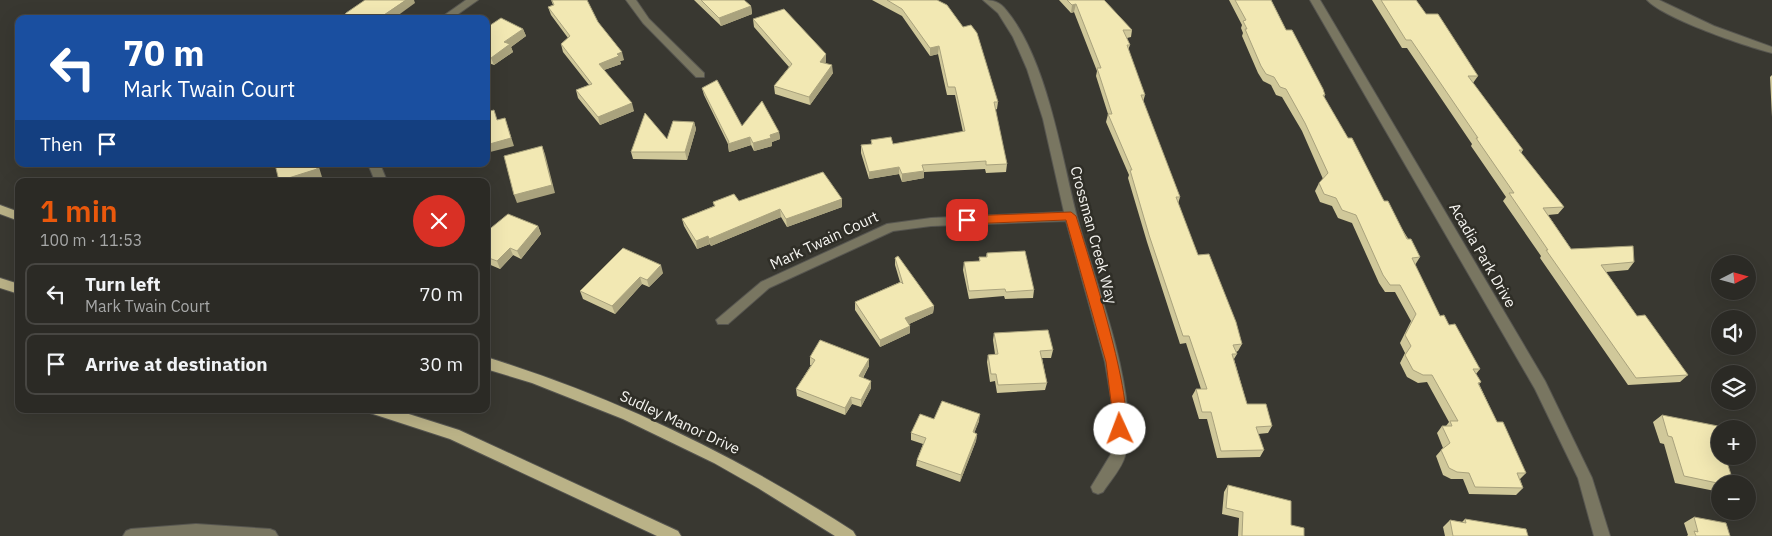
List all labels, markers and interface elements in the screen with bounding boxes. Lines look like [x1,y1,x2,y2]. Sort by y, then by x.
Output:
text: 70 m [123,30,205,76]
icon: left [40,35,105,100]
text: Mark Twain Court [123,74,295,103]
icon: arrive [93,130,121,158]
text: Then [40,132,83,156]
street label: Crossman Creek Way [1066,164,1122,307]
text: 1 min [40,191,118,230]
button: close [413,195,465,247]
pin [946,199,988,241]
street label: Acadia Park Drive [1445,199,1521,311]
icon: arrive [953,206,981,234]
street label: Mark Twain Court [767,207,881,273]
text: 100 m · 11:53 [40,230,142,250]
north arrow [1711,255,1756,300]
map controls [1711,255,1756,520]
text: Turn left [85,272,161,296]
icon: left [42,280,70,308]
text: 70 m [419,282,463,306]
text: Mark Twain Court [85,296,210,316]
button: sound [1711,310,1756,355]
icon: arrive [42,350,70,378]
text: Arrive at destination [85,352,268,376]
text: 30 m [419,352,463,376]
button: layers [1711,365,1756,410]
street label: Sudley Manor Drive [617,386,743,458]
position arrow [1093,402,1145,454]
button: + [1711,420,1756,465]
button: − [1711,475,1756,520]

